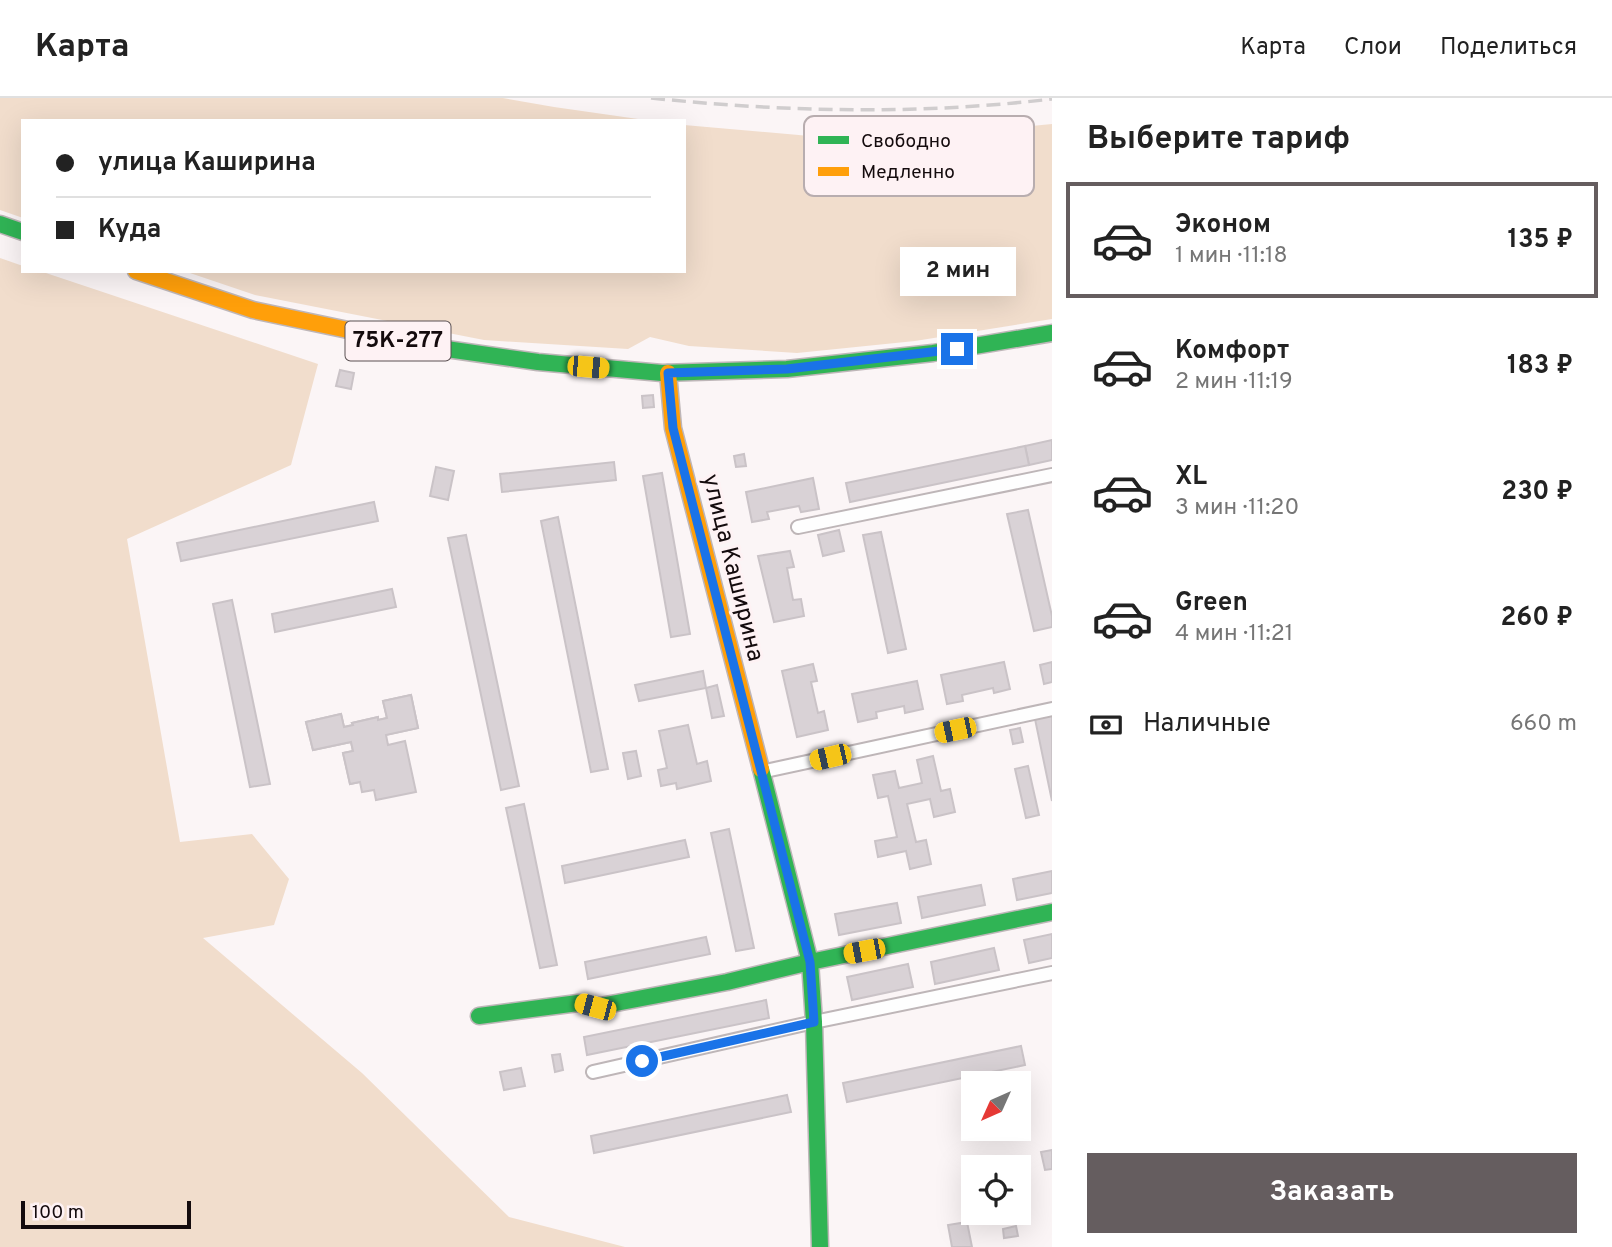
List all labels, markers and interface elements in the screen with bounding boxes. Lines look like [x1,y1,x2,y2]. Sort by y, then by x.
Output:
text: Карта [35,27,129,69]
text: Карта [1240,33,1306,63]
text: Слои [1344,33,1402,63]
text: Поделиться [1440,33,1577,63]
legend [804,116,1034,196]
text: Выберите тариф [1087,120,1350,160]
text: Свободно [861,130,951,154]
text: улица Каширина [98,147,316,180]
text: Медленно [861,161,955,185]
icon: car [1091,209,1154,272]
text: Эконом [1175,209,1271,242]
text: Куда [98,214,161,247]
text: 135 ₽ [1508,224,1573,257]
text: 1 мин · 11:18 [1175,242,1288,271]
callout: 2 мин [899,247,1015,296]
text: 2 мин [926,257,990,286]
road number: 75К-277 [346,322,450,360]
route end [941,333,973,365]
icon: car [1091,335,1154,398]
text: Комфорт [1175,335,1289,368]
text: 183 ₽ [1507,350,1573,383]
car [567,355,610,379]
text: 2 мин · 11:19 [1175,368,1293,397]
icon: car [1091,461,1154,524]
text: XL [1175,461,1207,494]
street label: улица Каширина [694,471,770,665]
text: 230 ₽ [1501,476,1573,509]
text: 3 мин · 11:20 [1175,494,1299,523]
icon: car [1091,587,1154,650]
text: Green [1175,587,1248,620]
text: 260 ₽ [1500,602,1573,635]
text: 4 мин · 11:21 [1175,620,1293,649]
icon: cash [1087,706,1125,744]
text: Наличные [1143,708,1271,741]
text: 660 m [1510,710,1577,739]
car [933,715,978,745]
car [808,742,853,772]
car [842,937,887,965]
car [572,991,619,1023]
route start [626,1045,658,1077]
north arrow [961,1071,1031,1141]
map controls [961,1071,1031,1225]
button: Заказать [1087,1153,1577,1233]
button: locate [961,1155,1031,1225]
scale bar [21,1198,191,1230]
text: 100 m [32,1201,84,1225]

